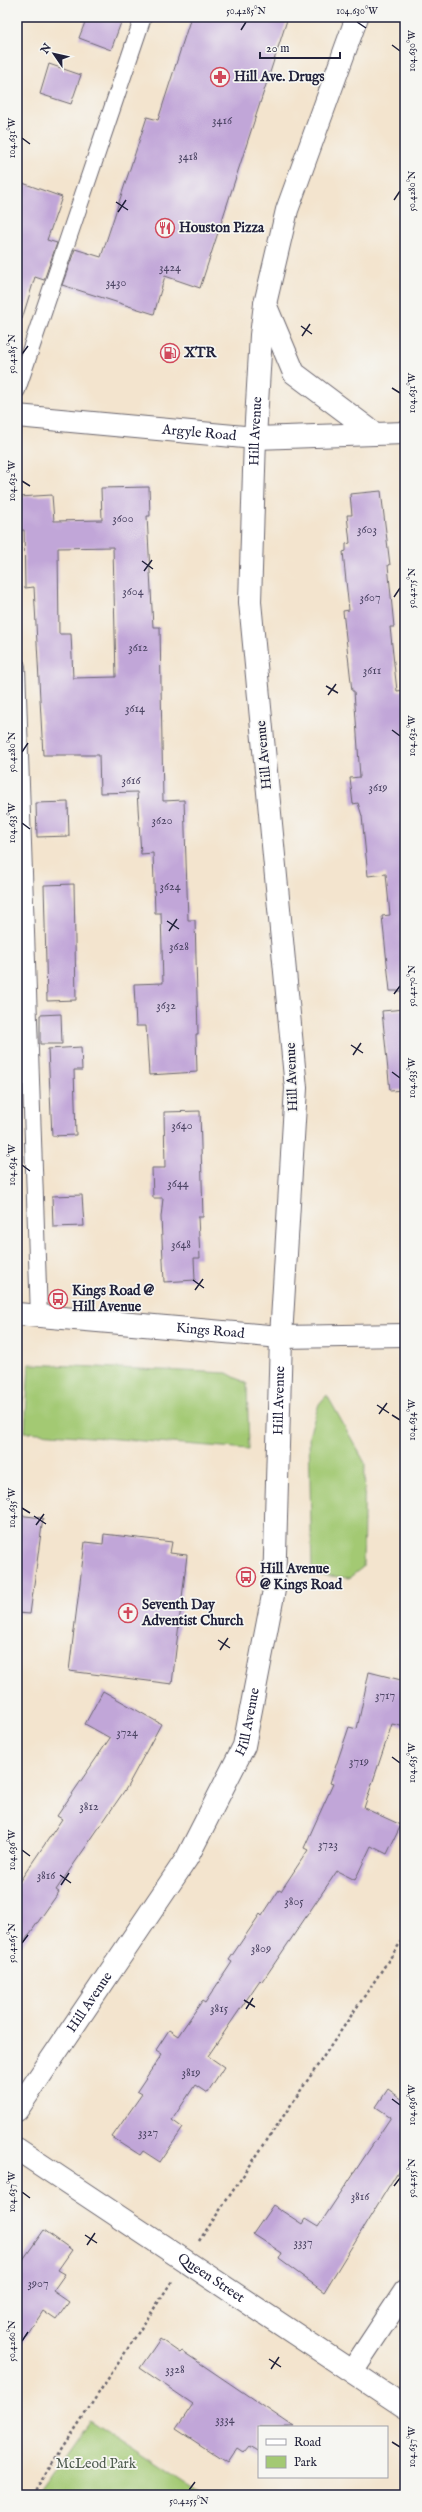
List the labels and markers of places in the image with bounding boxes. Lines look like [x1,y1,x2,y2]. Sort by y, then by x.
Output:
pharmacy icon: Hill Ave. Drugs [209,66,231,88]
place label: Hill Ave. Drugs [234,68,325,86]
restaurant icon: Houston Pizza [154,217,176,239]
place label: Houston Pizza [179,219,265,237]
fuel station icon: XTR [159,342,181,364]
place label: XTR [183,344,218,362]
place label: Kings Road @ Hill Avenue [72,1282,155,1316]
bus stop icon: Kings Road @ Hill Avenue [47,1288,69,1310]
place label: Hill Avenue @ Kings Road [260,1560,343,1594]
bus stop icon: Hill Avenue @ Kings Road [235,1566,257,1588]
place label: Seventh Day Adventist Church [141,1596,244,1630]
church icon: Seventh Day Adventist Church [117,1602,139,1624]

